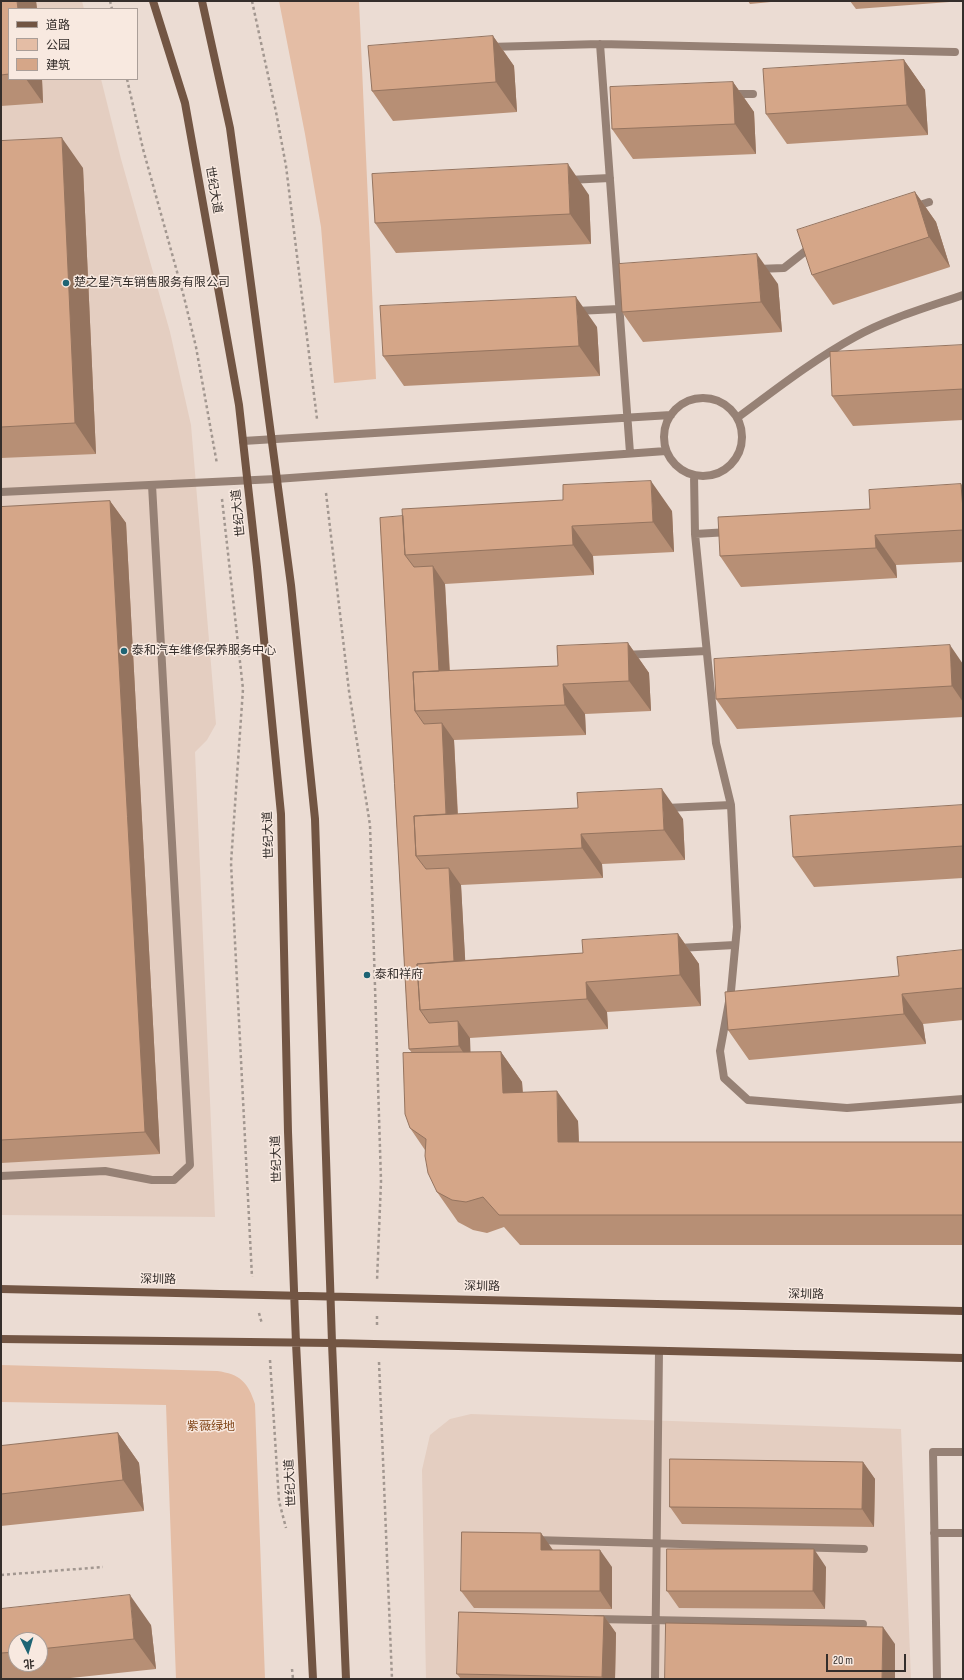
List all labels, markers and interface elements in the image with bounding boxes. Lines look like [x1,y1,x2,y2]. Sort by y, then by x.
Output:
legend [8,8,138,80]
text: 道路 [46,18,70,33]
text: 公园 [46,38,70,53]
text: 建筑 [46,58,70,73]
street label: 世纪大道 [202,165,224,215]
place label: 楚之星汽车销售服务有限公司 [74,276,230,290]
marker: 楚之星汽车销售服务有限公司 [61,278,71,288]
street label: 世纪大道 [229,488,249,538]
place label: 泰和汽车维修保养服务中心 [132,644,276,658]
marker: 泰和汽车维修保养服务中心 [119,646,129,656]
street label: 世纪大道 [261,811,277,859]
place label: 泰和祥府 [375,968,423,982]
marker: 泰和祥府 [362,970,372,980]
street label: 世纪大道 [269,1135,285,1183]
street label: 深圳路 [140,1272,176,1288]
street label: 深圳路 [464,1279,500,1295]
street label: 深圳路 [788,1287,824,1303]
park label: 紫薇绿地 [187,1420,235,1434]
street label: 世纪大道 [283,1459,299,1507]
north arrow [8,1632,48,1672]
scale bar [828,1646,908,1672]
text: 20 m [833,1653,853,1668]
text: 北 [23,1657,35,1670]

